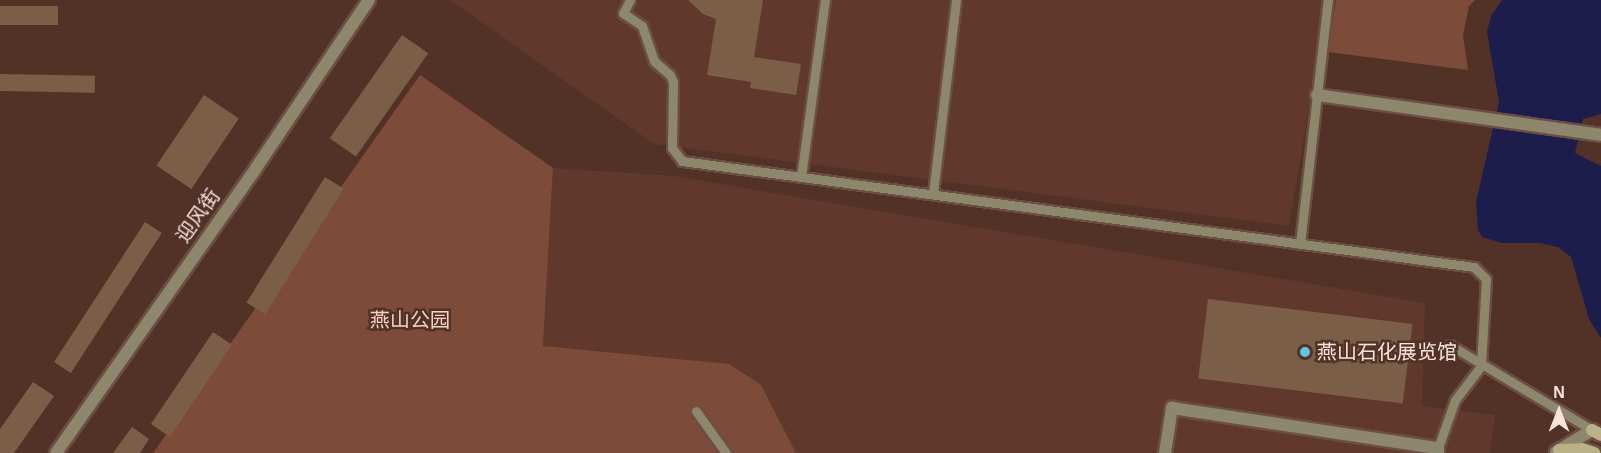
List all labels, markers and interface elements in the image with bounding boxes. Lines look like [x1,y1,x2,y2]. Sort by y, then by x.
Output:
street label: 迎风街 [171,185,225,247]
park label: 燕山公园 [370,308,450,332]
place label: 燕山石化展览馆 [1317,340,1457,364]
marker: 燕山石化展览馆 [1298,345,1312,359]
north arrow [1529,381,1589,441]
text: N [1553,384,1565,401]

